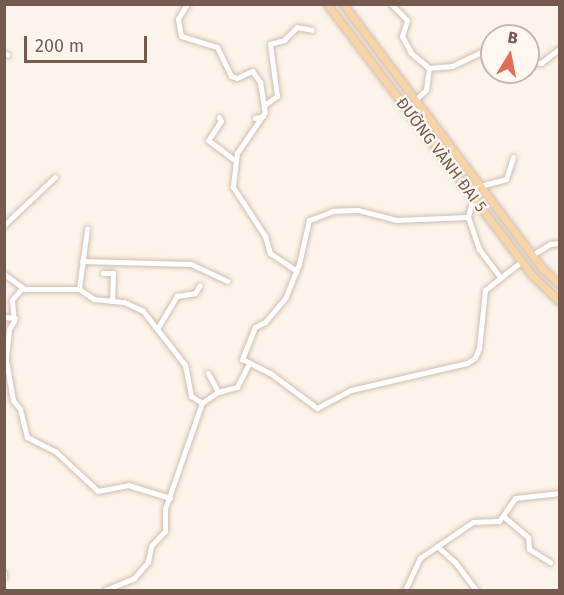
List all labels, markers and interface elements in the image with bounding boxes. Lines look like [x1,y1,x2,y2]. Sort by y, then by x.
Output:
scale bar [27,24,150,62]
north arrow [480,24,540,84]
text: B [506,28,519,48]
text: 200 m [35,35,84,57]
street label: ĐƯỜNG VÀNH ĐAI 5 [392,94,490,216]

